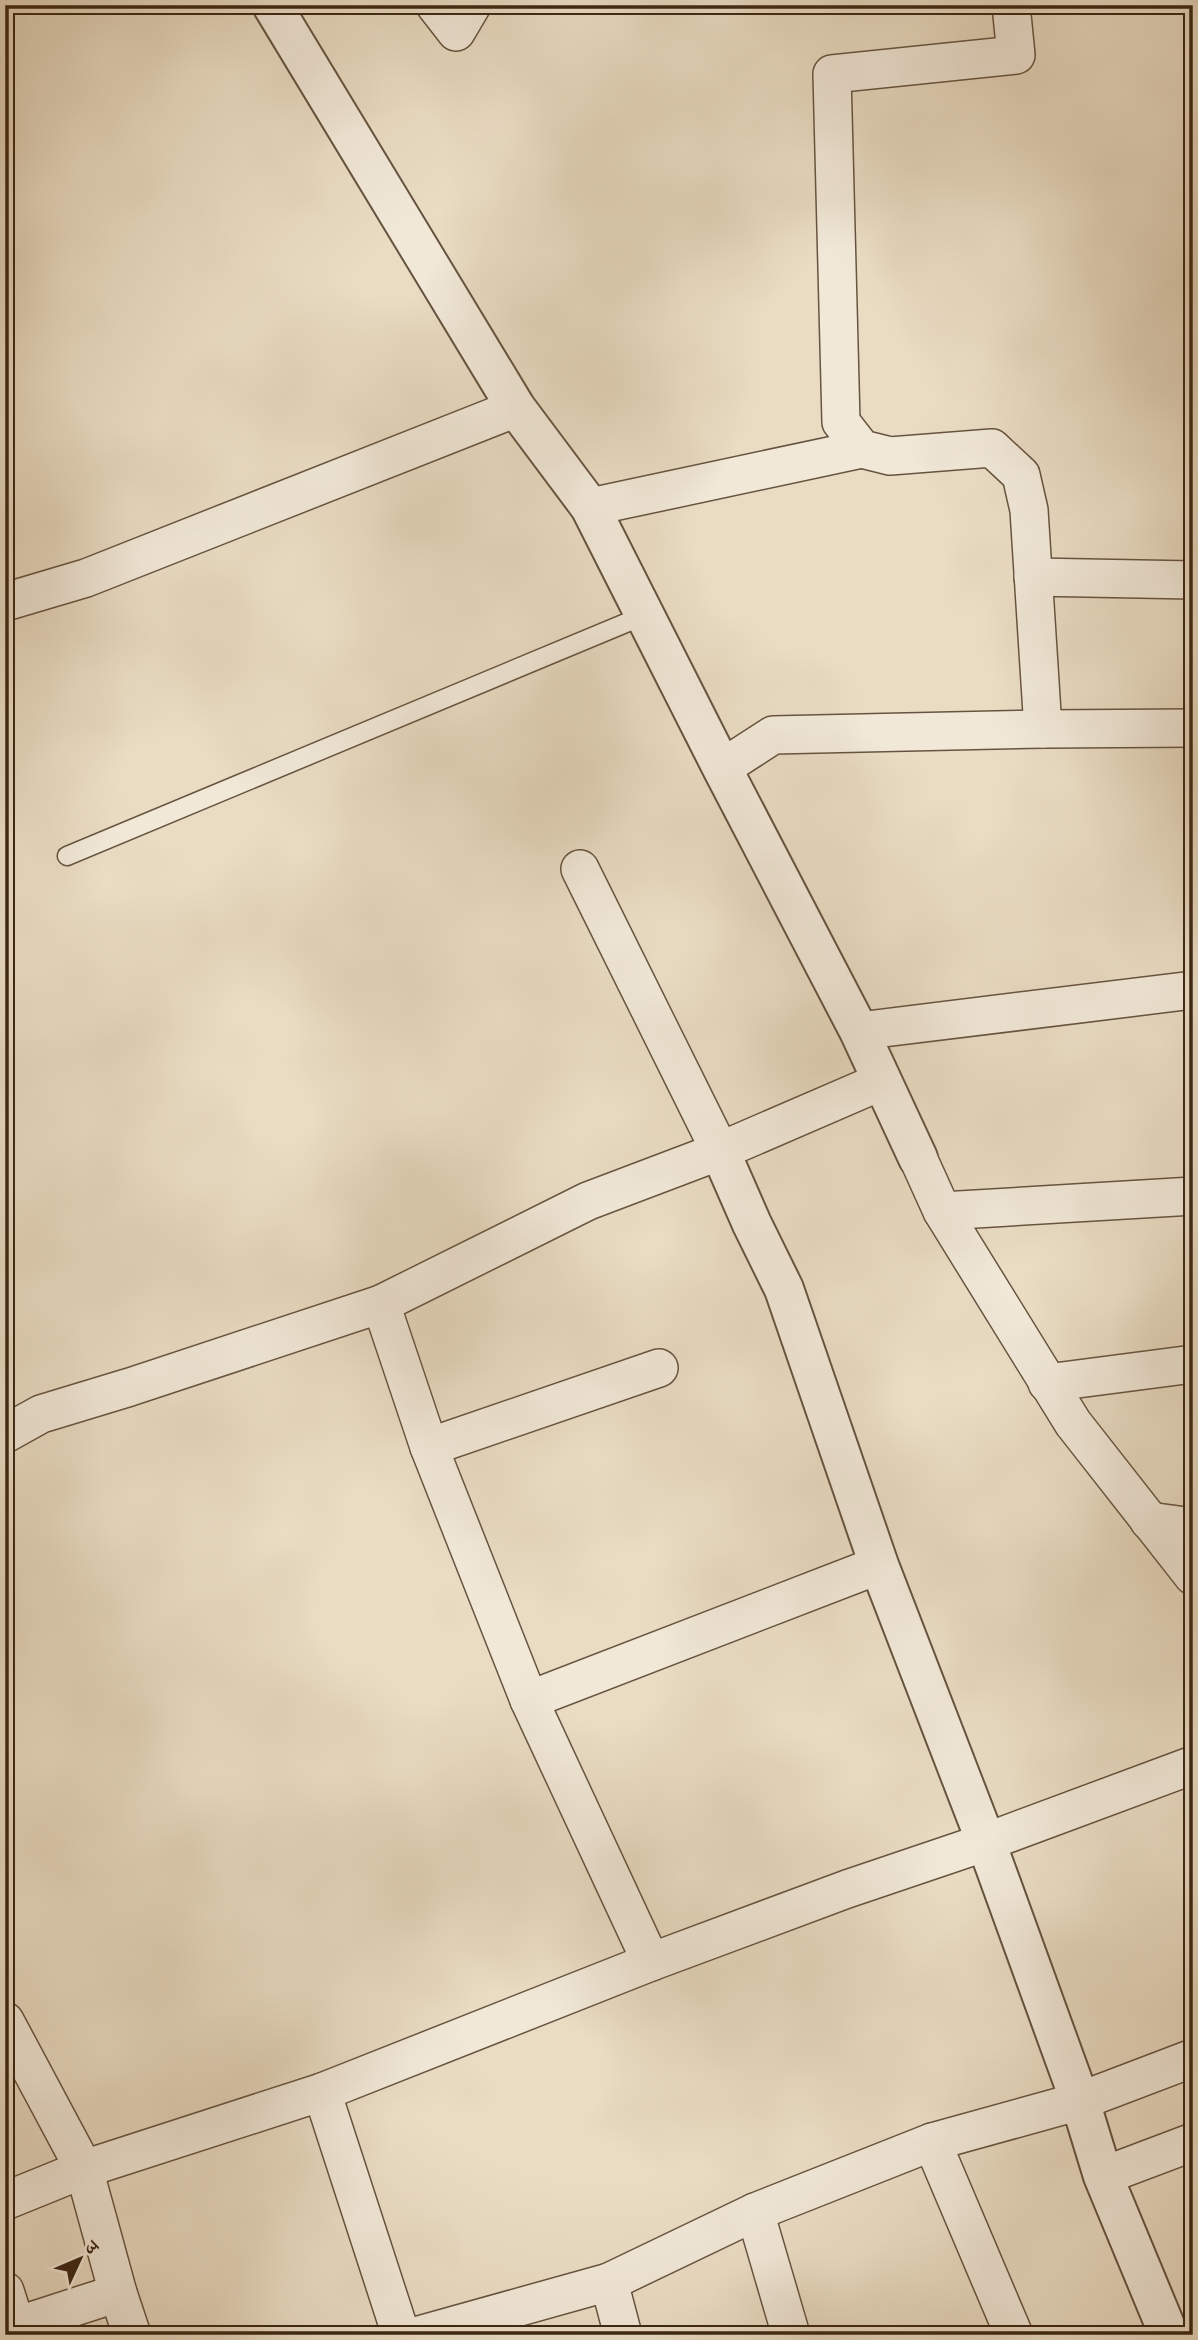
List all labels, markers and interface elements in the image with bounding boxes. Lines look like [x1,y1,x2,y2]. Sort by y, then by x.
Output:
north arrow [46,2224,116,2294]
text: उ [79,2235,104,2260]

